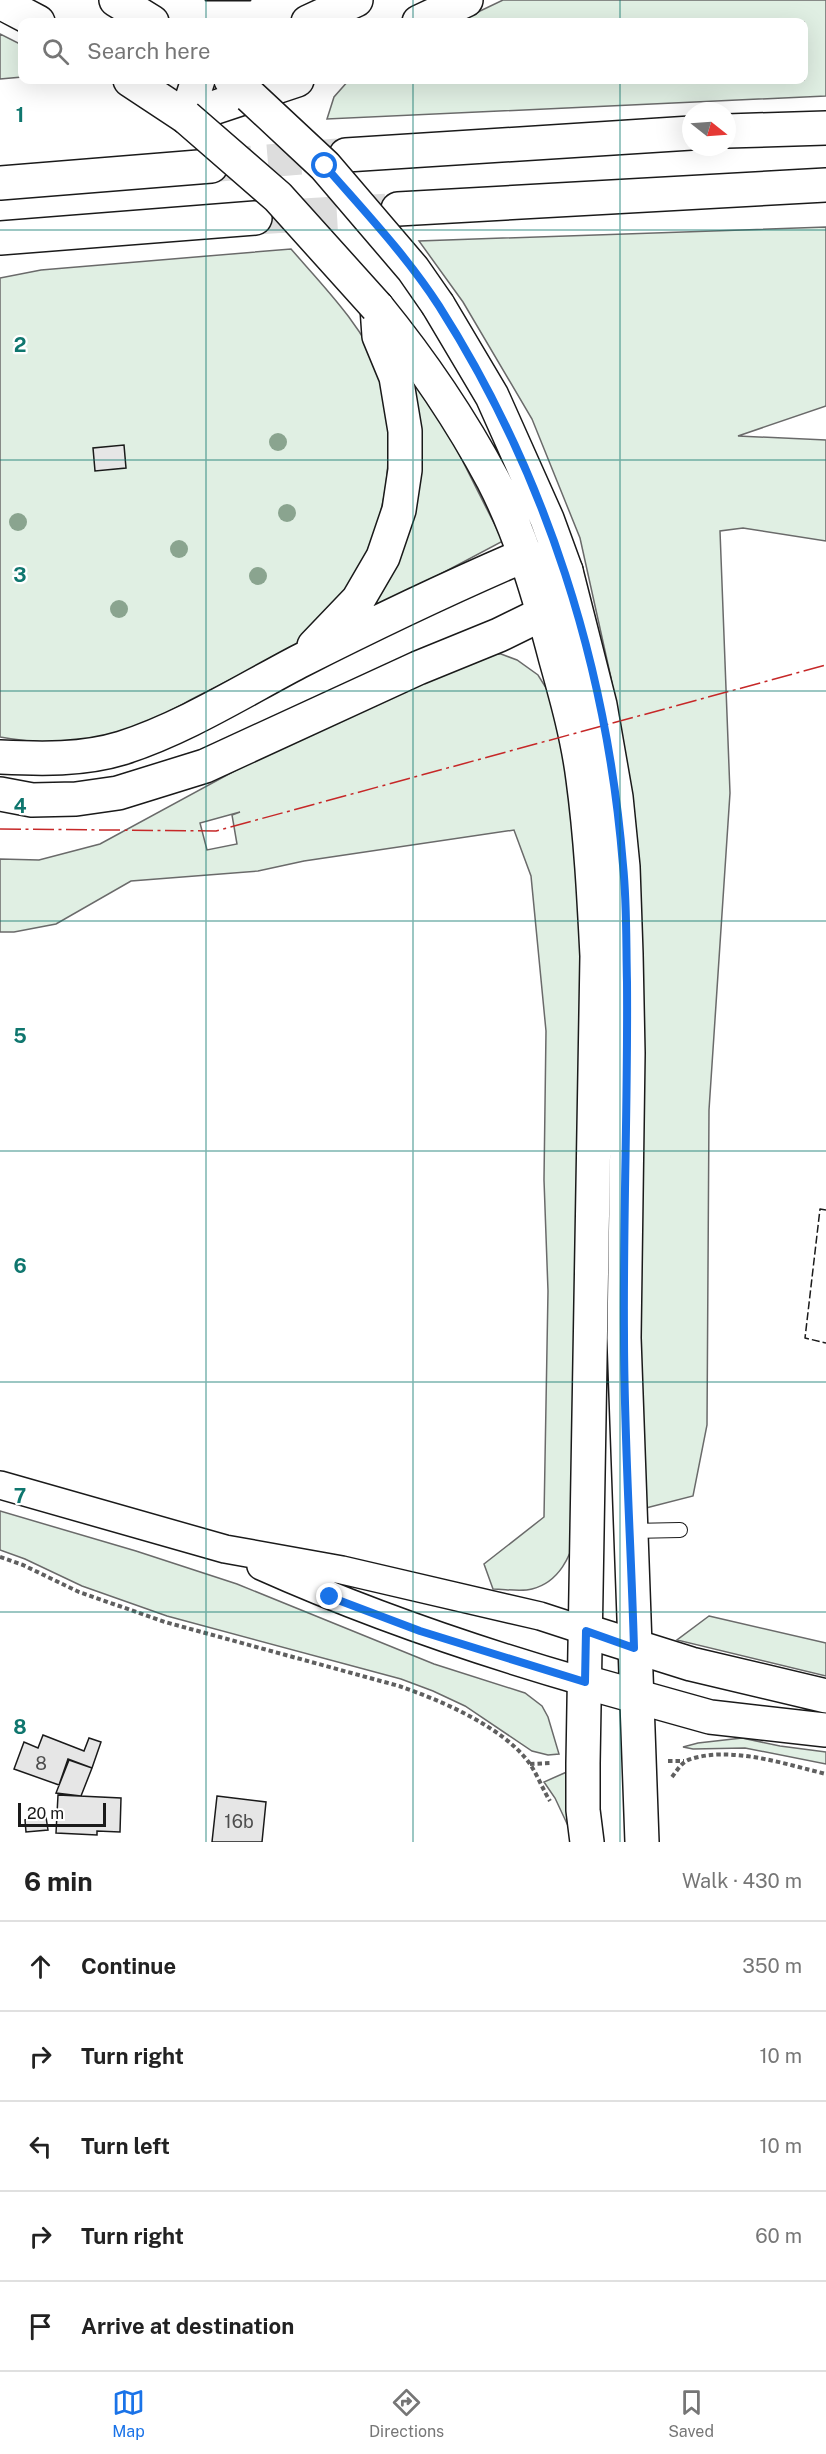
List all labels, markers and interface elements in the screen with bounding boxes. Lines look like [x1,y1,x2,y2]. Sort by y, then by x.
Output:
search box [18,18,808,84]
icon: search [39,35,72,68]
text: Search here [87,38,211,64]
north arrow [682,102,736,156]
text: 1 [16,103,24,127]
route start [311,152,337,178]
text: 2 [14,333,26,357]
text: 3 [13,563,27,587]
text: 4 [13,794,27,818]
text: 5 [13,1024,27,1048]
text: 6 [13,1254,27,1278]
text: 7 [14,1484,26,1508]
route end [316,1583,342,1609]
text: 8 [13,1715,27,1739]
house number: 8 [35,1753,47,1774]
scale bar [18,1800,106,1828]
text: 20 m [27,1804,64,1823]
house number: 16b [224,1811,254,1832]
text: 6 min [24,1866,93,1897]
text: Walk · 430 m [682,1869,802,1893]
icon: ahead [24,1950,57,1983]
text: Continue [81,1953,176,1979]
text: 350 m [742,1954,802,1978]
icon: right [24,2040,57,2073]
text: Turn right [81,2043,184,2069]
text: 10 m [759,2044,802,2068]
icon: left [24,2130,57,2163]
text: Turn left [81,2133,170,2159]
text: 10 m [759,2134,802,2158]
icon: right [24,2220,57,2253]
text: Turn right [81,2223,184,2249]
text: 60 m [755,2224,802,2248]
icon: arrive [24,2310,57,2343]
text: Arrive at destination [81,2313,294,2339]
tab: Map [112,2386,145,2441]
tab: Directions [369,2386,444,2441]
tab: Saved [668,2386,714,2441]

